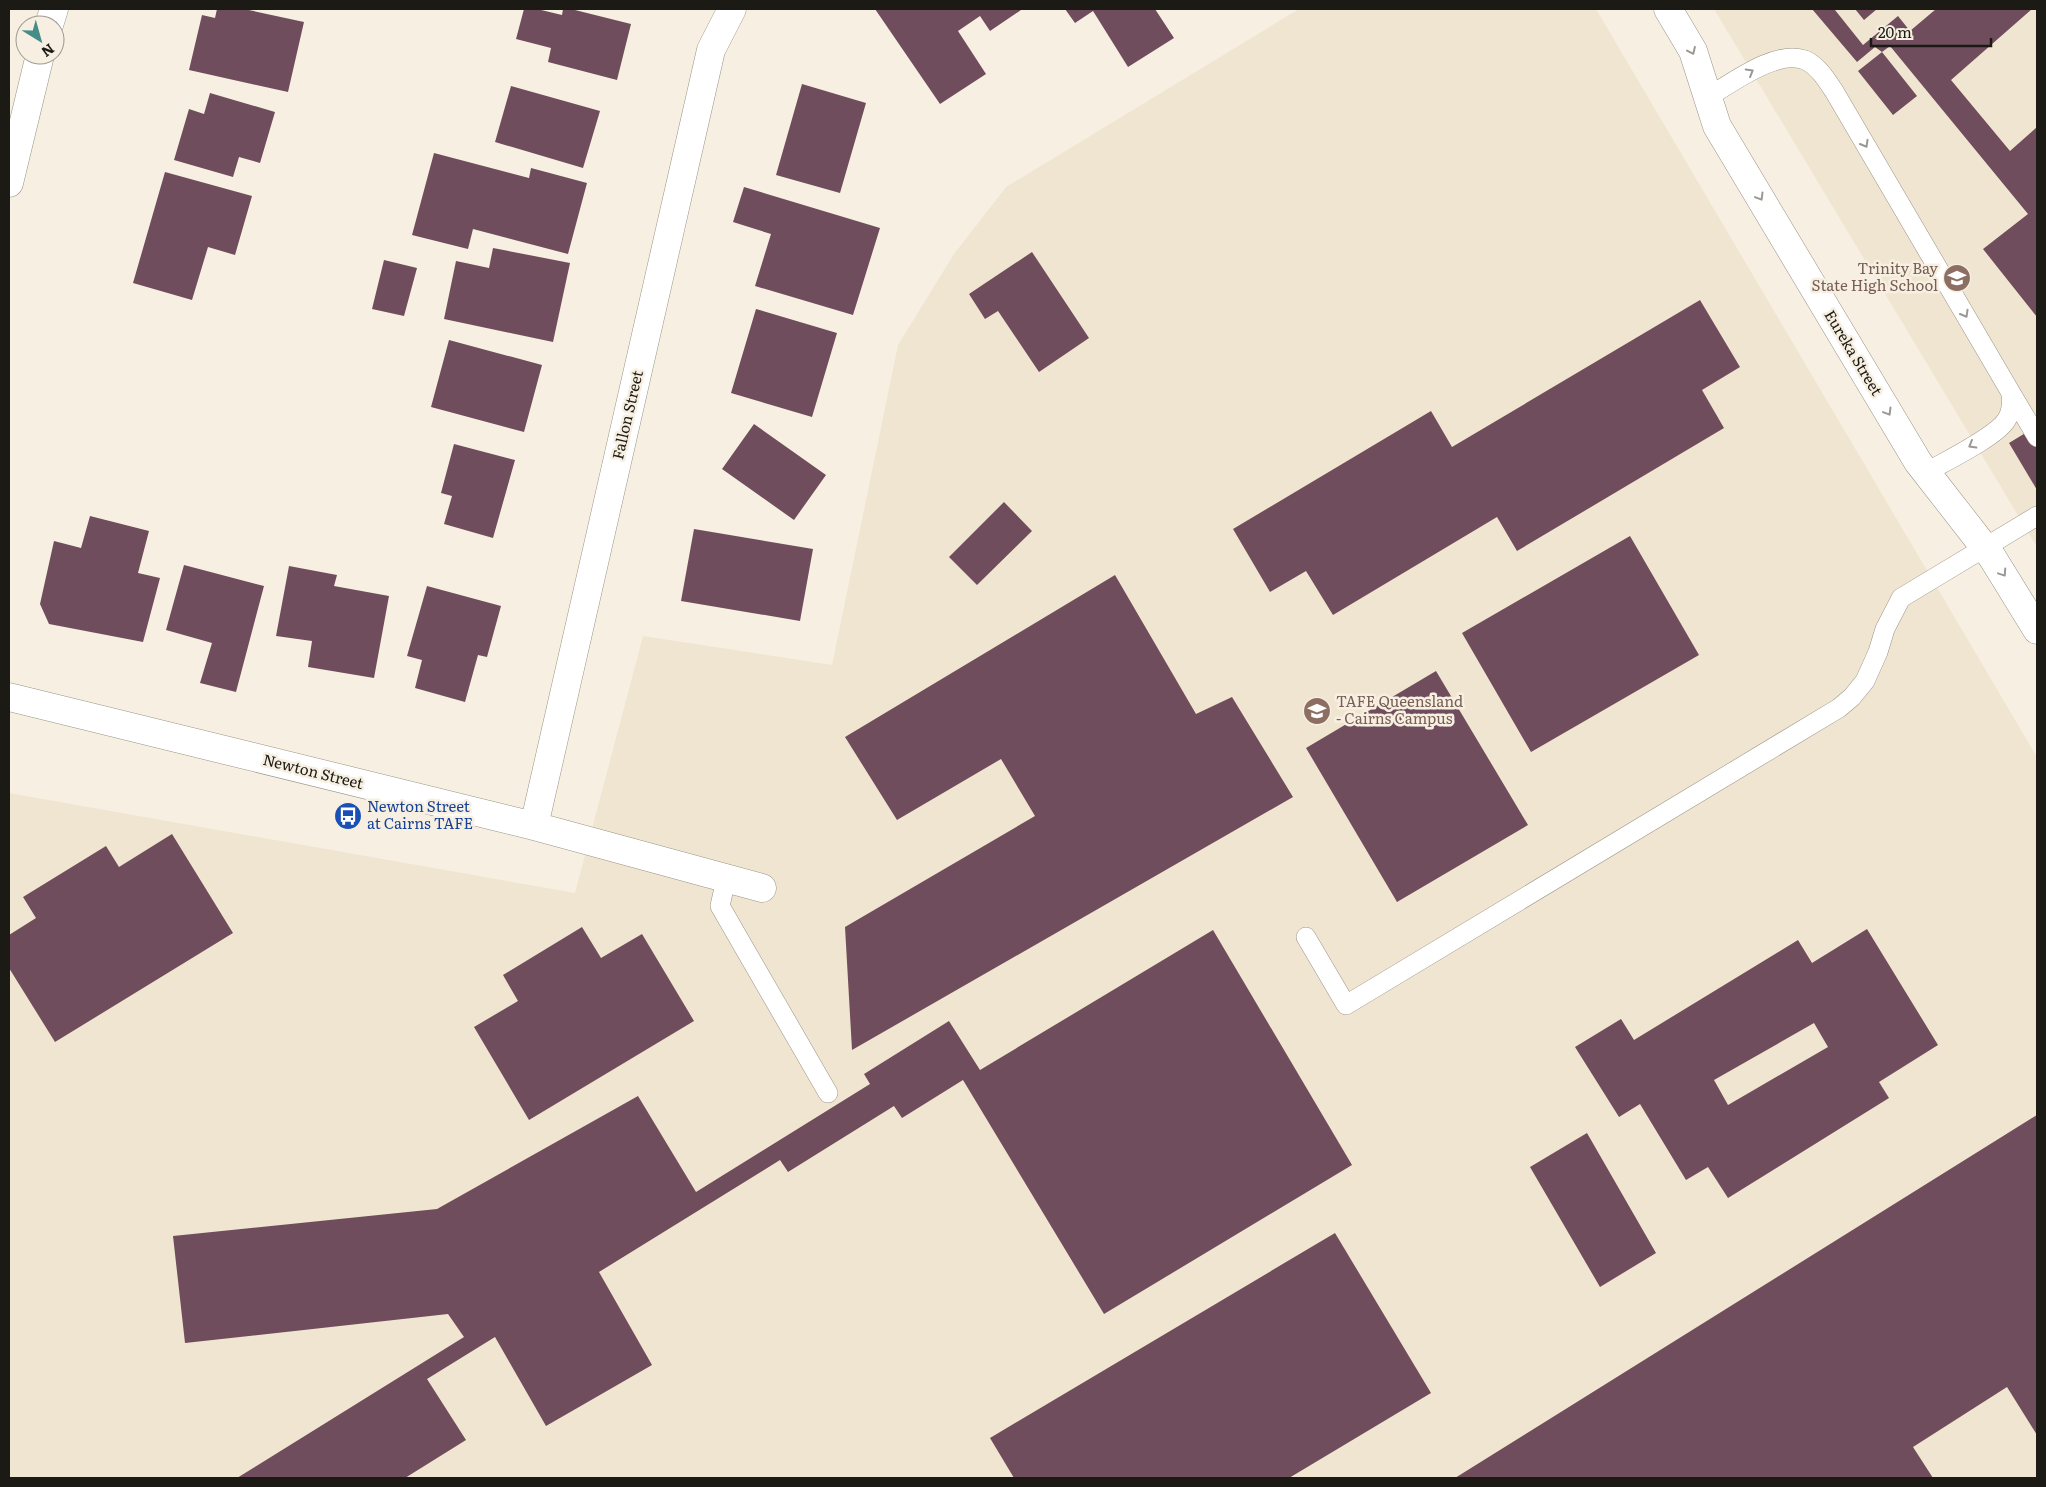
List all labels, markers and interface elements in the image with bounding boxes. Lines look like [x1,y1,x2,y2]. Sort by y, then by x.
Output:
north arrow [15,15,65,65]
scale bar [1871,15,1991,47]
text: 20 m [1878,20,1912,43]
text: N [38,40,59,63]
one-way arrow [1686,46,1697,55]
one-way arrow [1745,68,1754,78]
one-way arrow [1859,139,1869,148]
one-way arrow [1754,192,1764,201]
place label: Trinity Bay State High School [1812,256,1938,296]
school or university icon: Trinity Bay State High School [1942,263,1972,293]
street label: Eureka Street [1820,305,1889,400]
one-way arrow [1959,309,1969,318]
street label: Fallon Street [605,368,648,462]
one-way arrow [1882,407,1892,416]
one-way arrow [1968,439,1977,449]
one-way arrow [1997,567,2006,576]
place label: TAFE Queensland - Cairns Campus [1336,689,1463,729]
school or university icon: TAFE Queensland - Cairns Campus [1302,696,1332,726]
street label: Newton Street [261,747,366,794]
place label: Newton Street at Cairns TAFE [367,794,473,834]
bus stop icon: Newton Street at Cairns TAFE [333,801,363,831]

